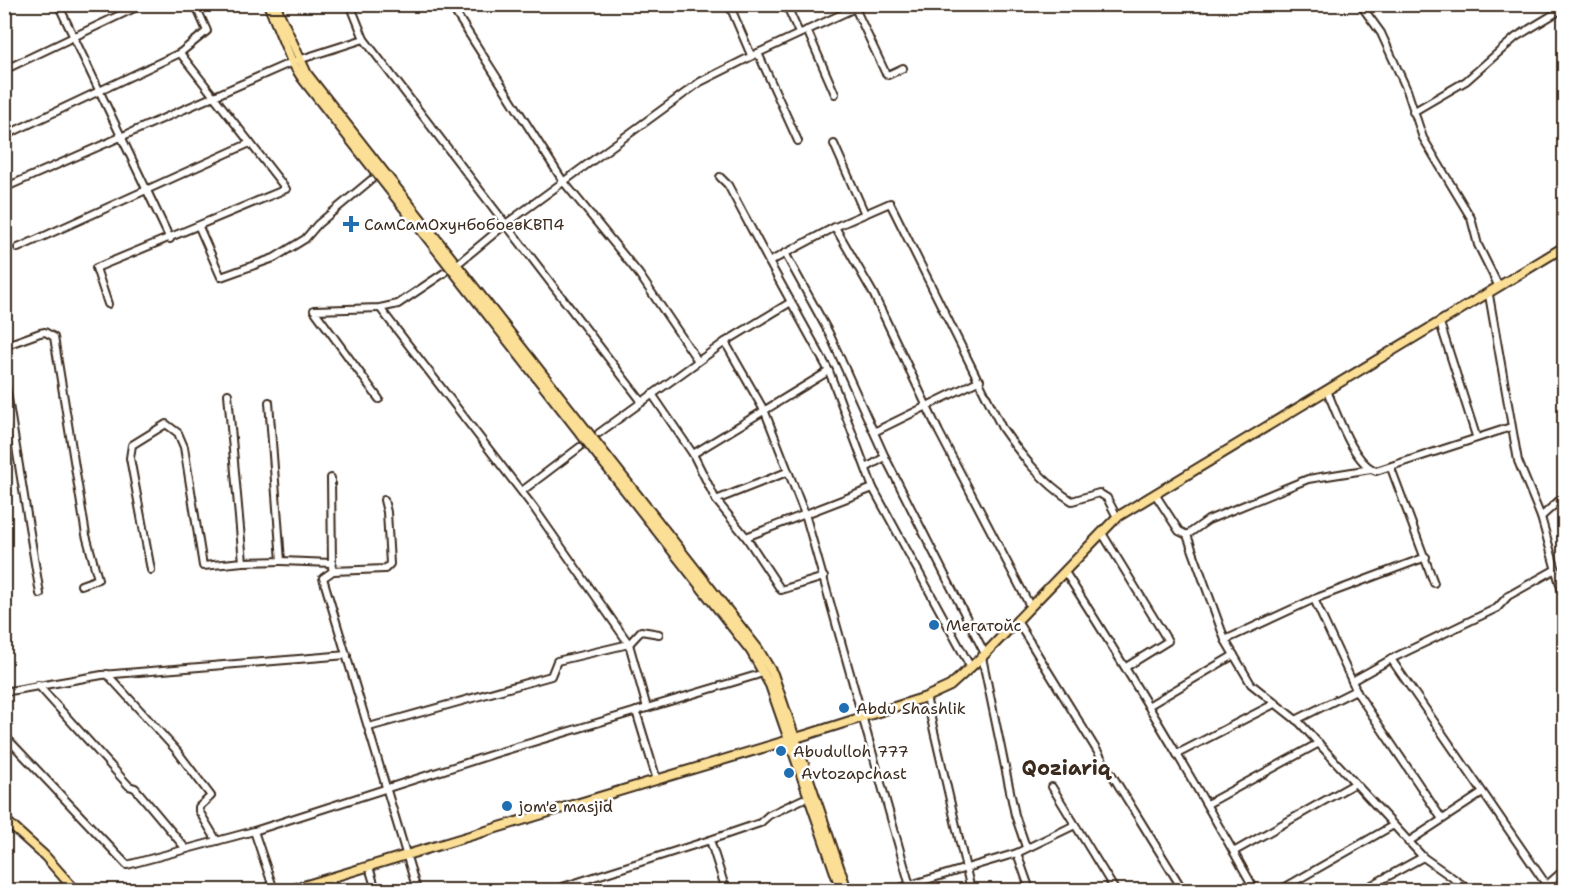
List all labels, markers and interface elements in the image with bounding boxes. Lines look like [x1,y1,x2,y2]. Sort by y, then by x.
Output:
place label: СамСамОхунбобоевКВП4 [364,214,564,235]
marker: СамСамОхунбобоевКВП4 [342,215,360,233]
place label: Мегатойс [946,615,1022,636]
marker: Мегатойс [927,618,941,632]
place label: Abdu Shashlik [856,698,966,719]
marker: Abdu Shashlik [837,701,851,715]
place label: Abudulloh 777 [793,741,909,762]
marker: Abudulloh 777 [774,744,788,758]
district label: Qoziariq [1022,755,1113,781]
place label: Avtozapchast [801,763,907,784]
marker: Avtozapchast [782,766,796,780]
place label: jom'e masjid [518,796,613,817]
marker: jom'e masjid [500,799,514,813]

